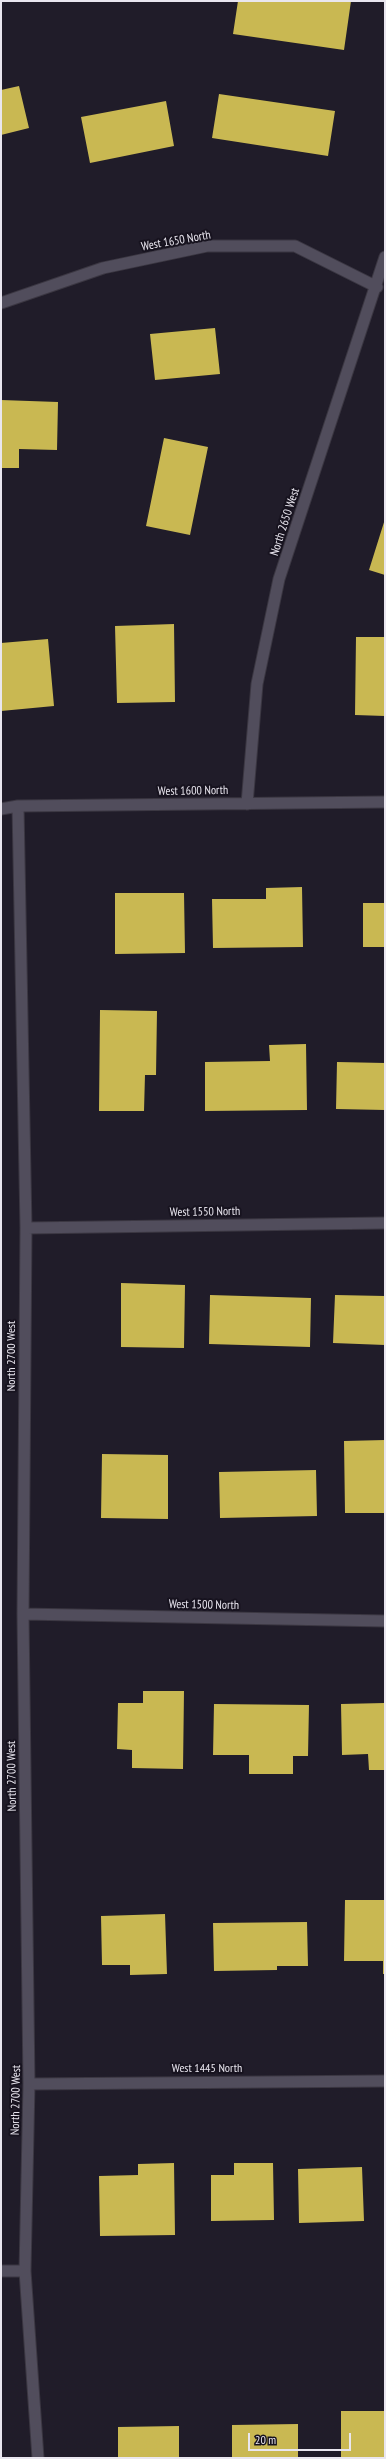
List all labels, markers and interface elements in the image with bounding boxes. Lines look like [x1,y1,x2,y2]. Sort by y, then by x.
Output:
street label: West 1650 North [140,228,212,254]
street label: North 2650 West [267,486,303,558]
street label: West 1600 North [158,783,228,799]
street label: West 1550 North [170,1204,240,1220]
street label: North 2700 West [5,1321,19,1391]
street label: West 1500 North [169,1597,239,1613]
street label: North 2700 West [4,1741,20,1811]
street label: West 1445 North [172,2062,242,2076]
street label: North 2700 West [8,2065,24,2135]
scale bar [250,2425,353,2451]
text: 20 m [255,2432,276,2447]

